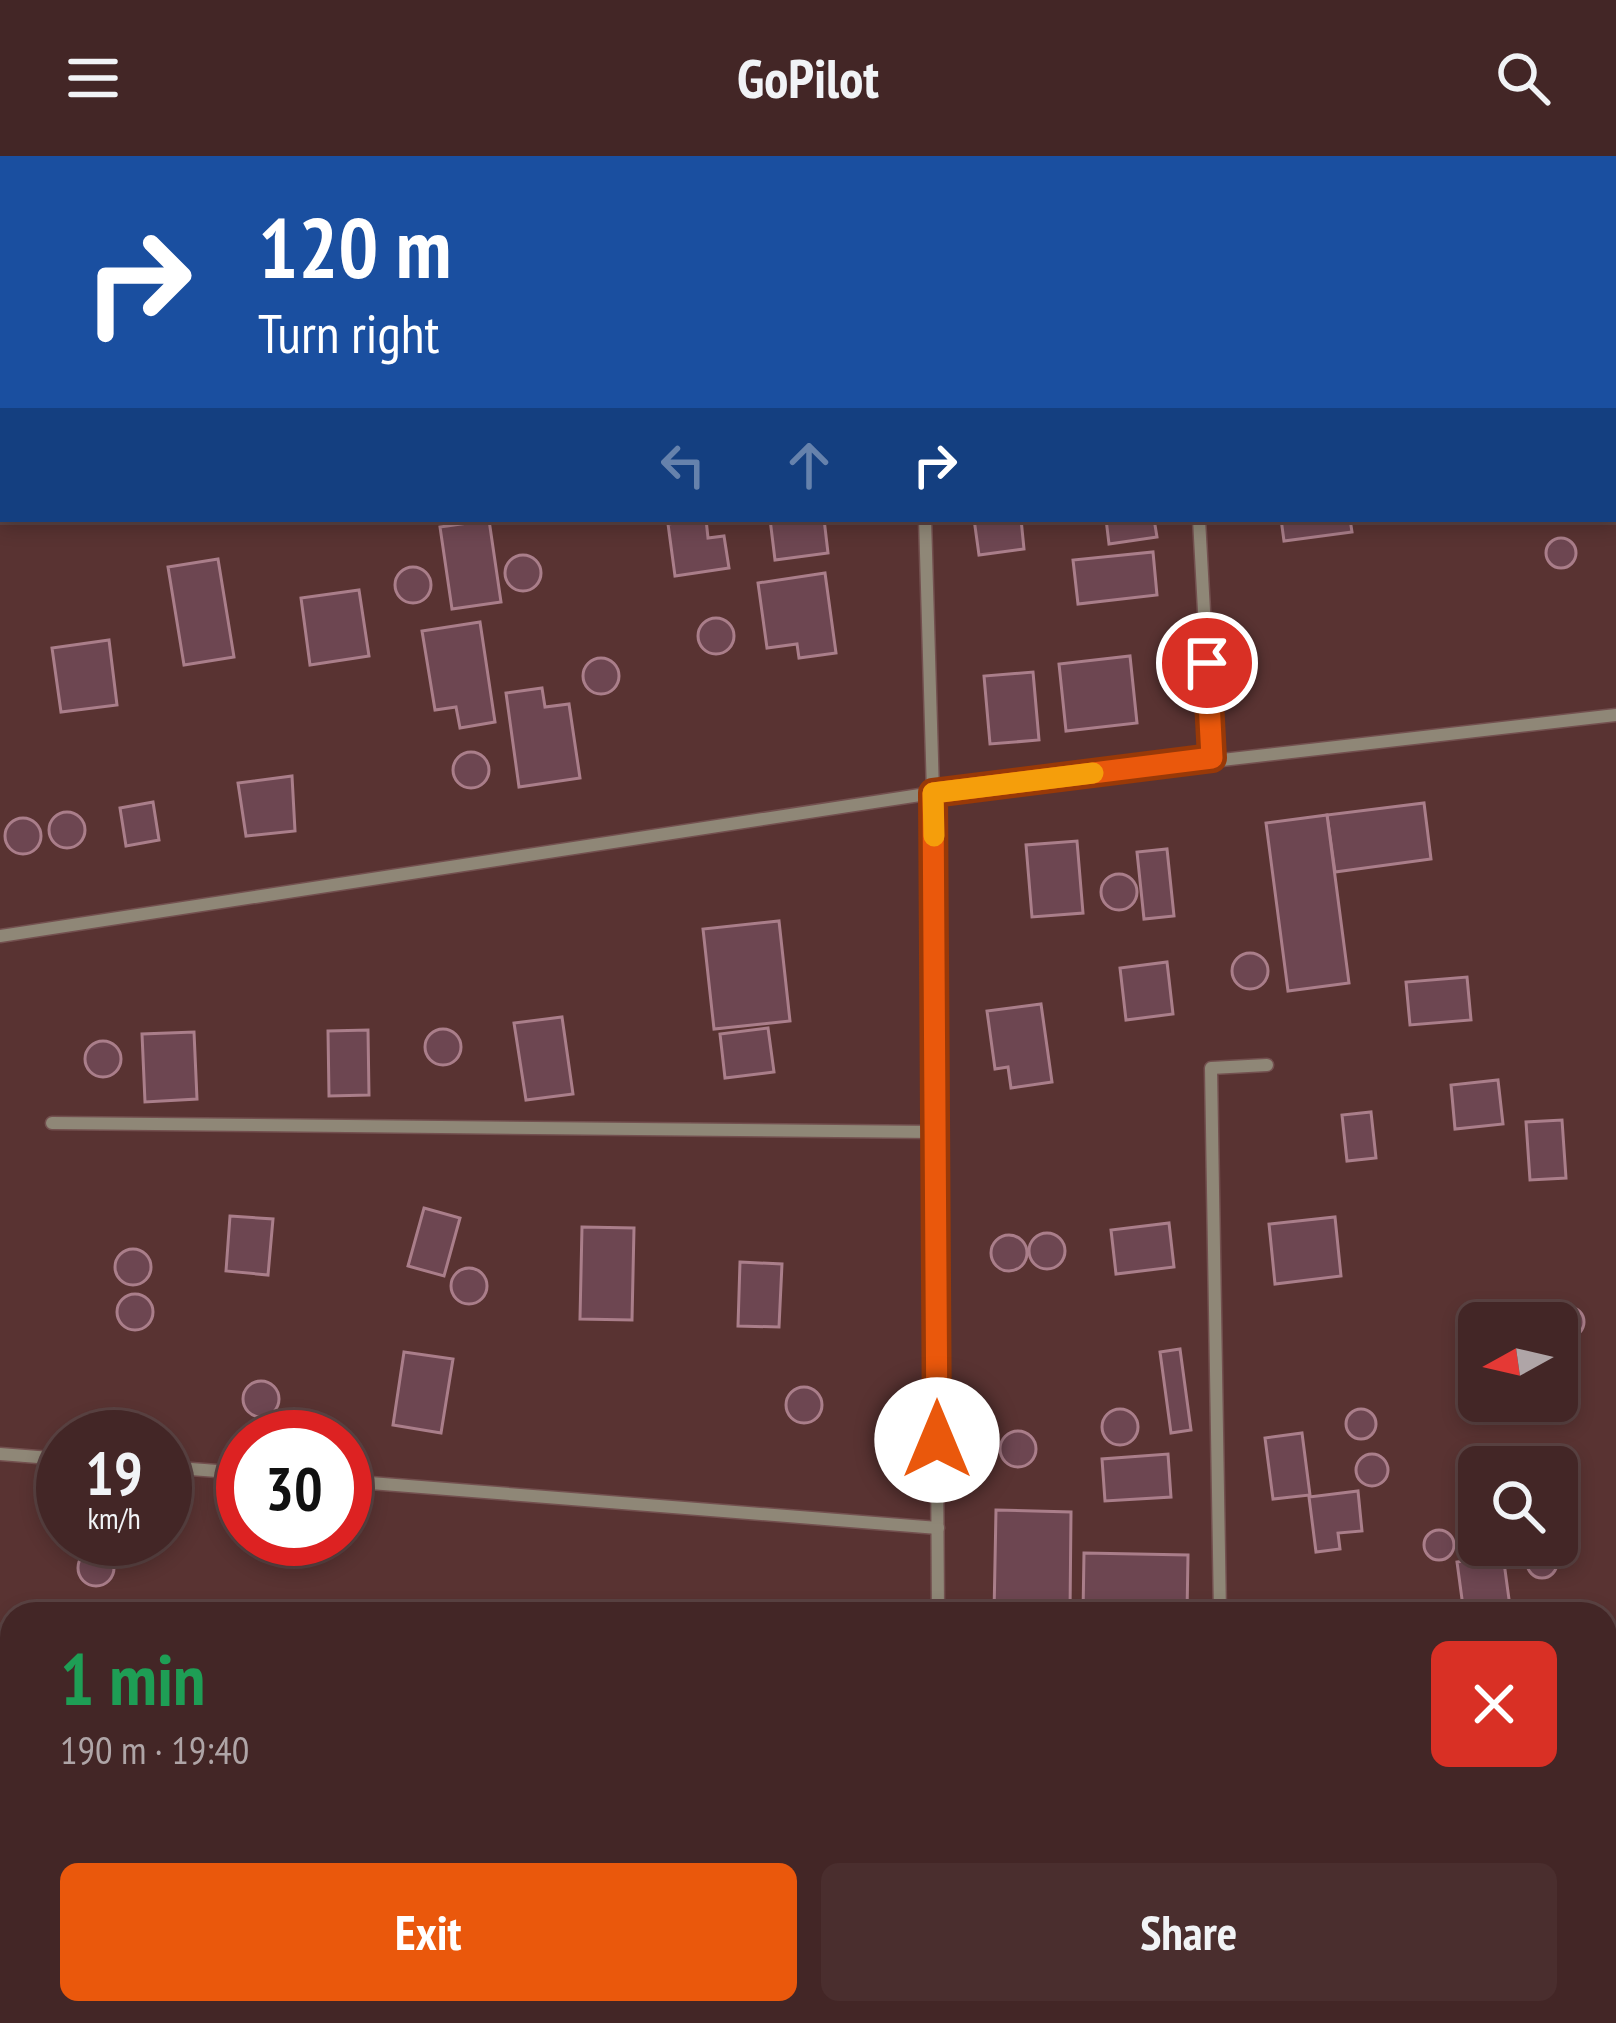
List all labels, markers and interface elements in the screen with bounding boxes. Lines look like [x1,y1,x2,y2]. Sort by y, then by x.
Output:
text: GoPilot [737,43,879,113]
icon: menu [60,45,126,111]
icon: search [1490,45,1556,111]
text: 120 m [258,192,451,301]
icon: right [60,204,216,360]
text: Turn right [258,298,439,368]
icon: left [650,432,716,498]
icon: ahead [776,432,842,498]
icon: right [902,432,968,498]
pin [1156,612,1258,714]
icon: arrive [1174,630,1240,696]
north arrow [1458,1302,1578,1422]
map controls [1458,1302,1578,1566]
position arrow [874,1377,1000,1503]
speed limit sign: 30 [216,1410,372,1566]
text: 19 [85,1434,143,1512]
button: search [1458,1446,1578,1566]
text: km/h [87,1498,141,1537]
text: 1 min [60,1632,205,1725]
button: close [1431,1641,1557,1767]
text: 190 m · 19:40 [60,1724,249,1775]
button: Exit [60,1863,797,2001]
button: Share [821,1863,1557,2001]

